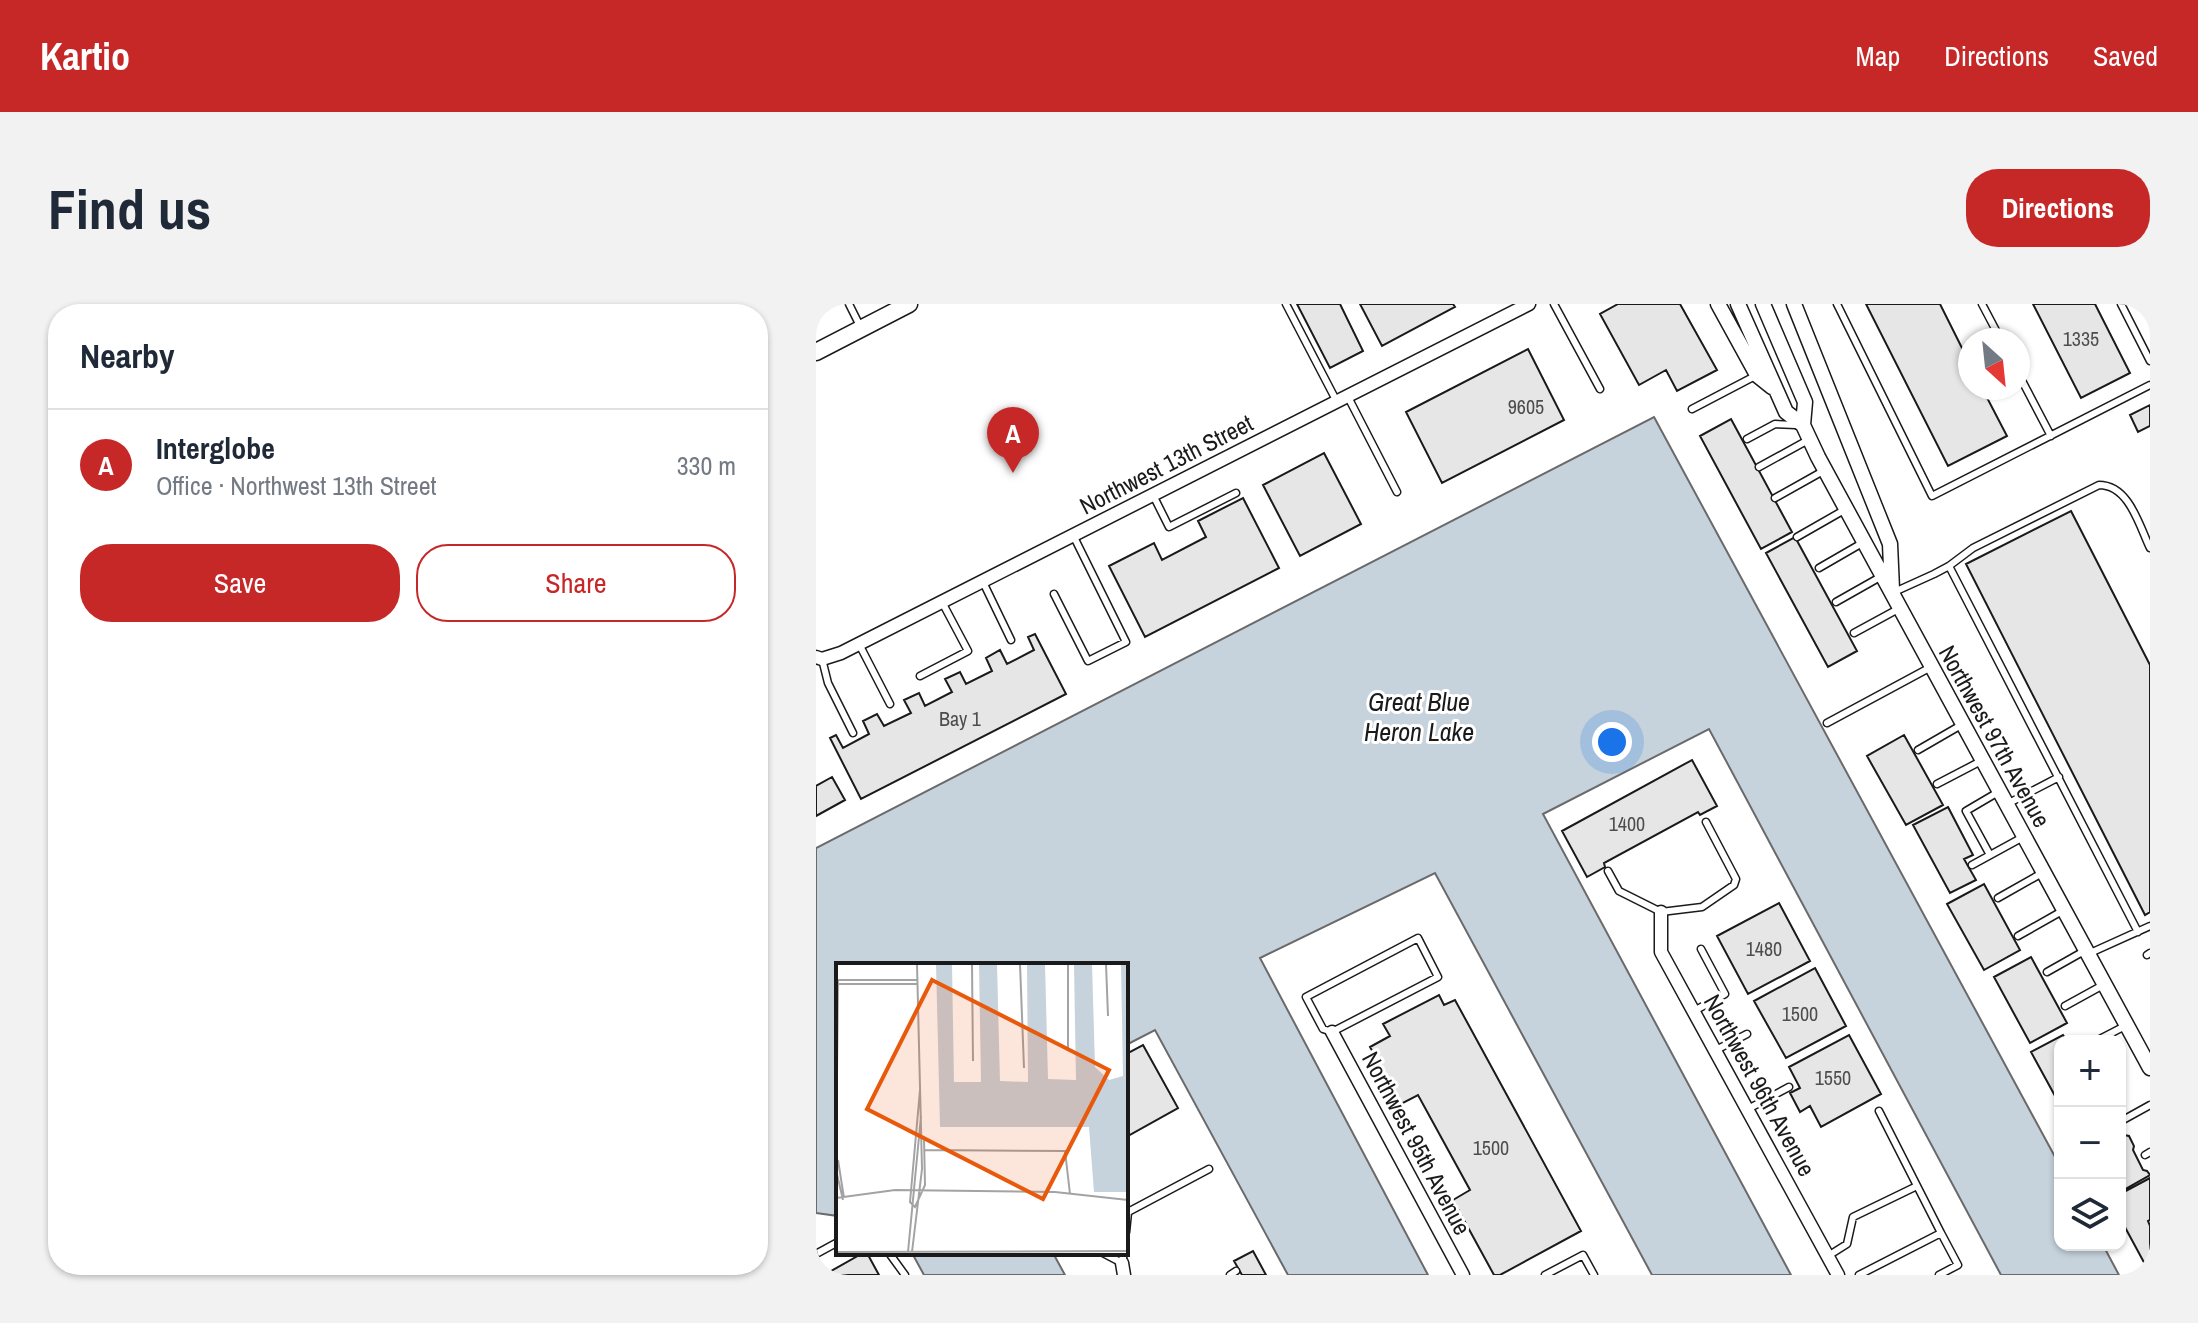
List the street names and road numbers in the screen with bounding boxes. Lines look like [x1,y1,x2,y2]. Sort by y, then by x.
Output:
street label: Northwest 13th Street [1074,406,1259,521]
street label: Northwest 97th Avenue [1932,639,2058,833]
street label: Northwest 96th Avenue [1697,988,1823,1182]
street label: Northwest 95th Avenue [1355,1046,1479,1240]

